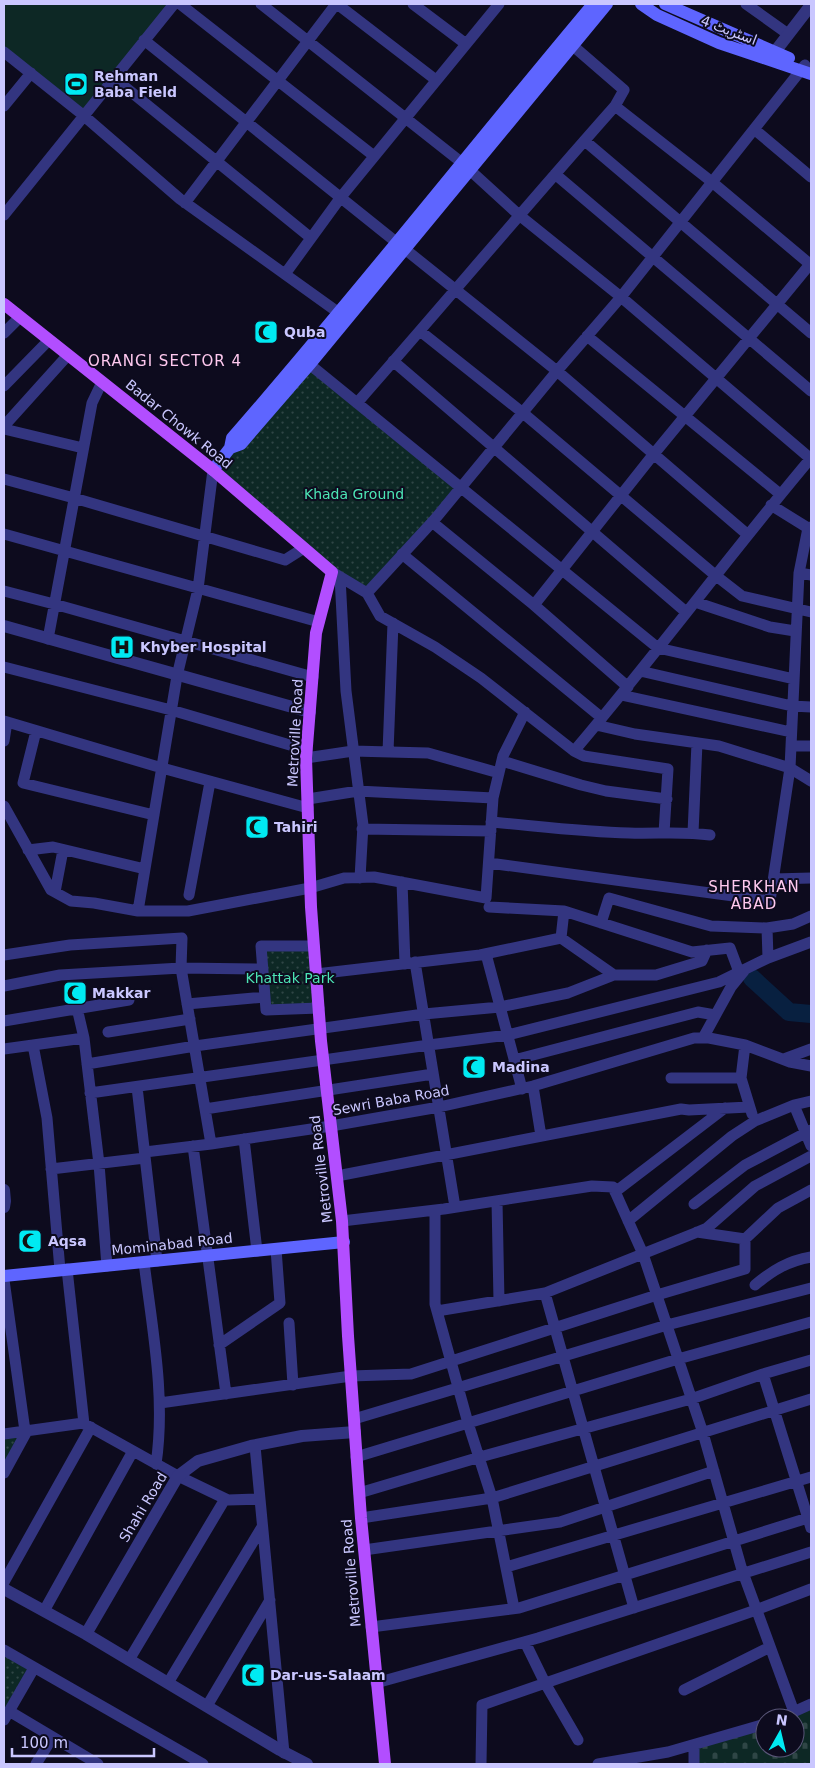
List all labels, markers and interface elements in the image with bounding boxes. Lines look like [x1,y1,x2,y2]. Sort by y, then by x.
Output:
street label: اسٹریٹ 4 [698,12,759,49]
place label: Rehman Baba Field [94,68,177,100]
sports icon: Rehman Baba Field [63,71,89,97]
mosque icon: Quba [253,319,279,345]
place label: Quba [284,324,325,340]
district label: ORANGI SECTOR 4 [88,352,242,370]
street label: Badar Chowk Road [123,376,235,472]
park label: Khada Ground [304,486,404,502]
hospital icon: Khyber Hospital [109,634,135,660]
place label: Khyber Hospital [140,639,267,655]
street label: Metroville Road [284,678,306,788]
mosque icon: Tahiri [244,814,270,840]
place label: Tahiri [274,819,318,835]
district label: SHERKHAN ABAD [708,878,800,913]
park label: Khattak Park [245,970,335,986]
mosque icon: Makkar [62,980,88,1006]
place label: Makkar [92,985,150,1001]
mosque icon: Madina [461,1054,487,1080]
place label: Madina [492,1059,550,1075]
street label: Sewri Baba Road [331,1082,451,1118]
street label: Metroville Road [306,1114,336,1224]
mosque icon: Aqsa [17,1228,43,1254]
street label: Mominabad Road [111,1230,233,1258]
place label: Aqsa [48,1233,87,1249]
street label: Shahi Road [116,1469,170,1545]
street label: Metroville Road [338,1518,364,1628]
mosque icon: Dar-us-Salaam [240,1662,266,1688]
place label: Dar-us-Salaam [270,1667,386,1683]
north arrow [755,1708,805,1758]
text: N [775,1711,789,1729]
scale bar [12,1726,155,1758]
text: 100 m [20,1734,68,1752]

